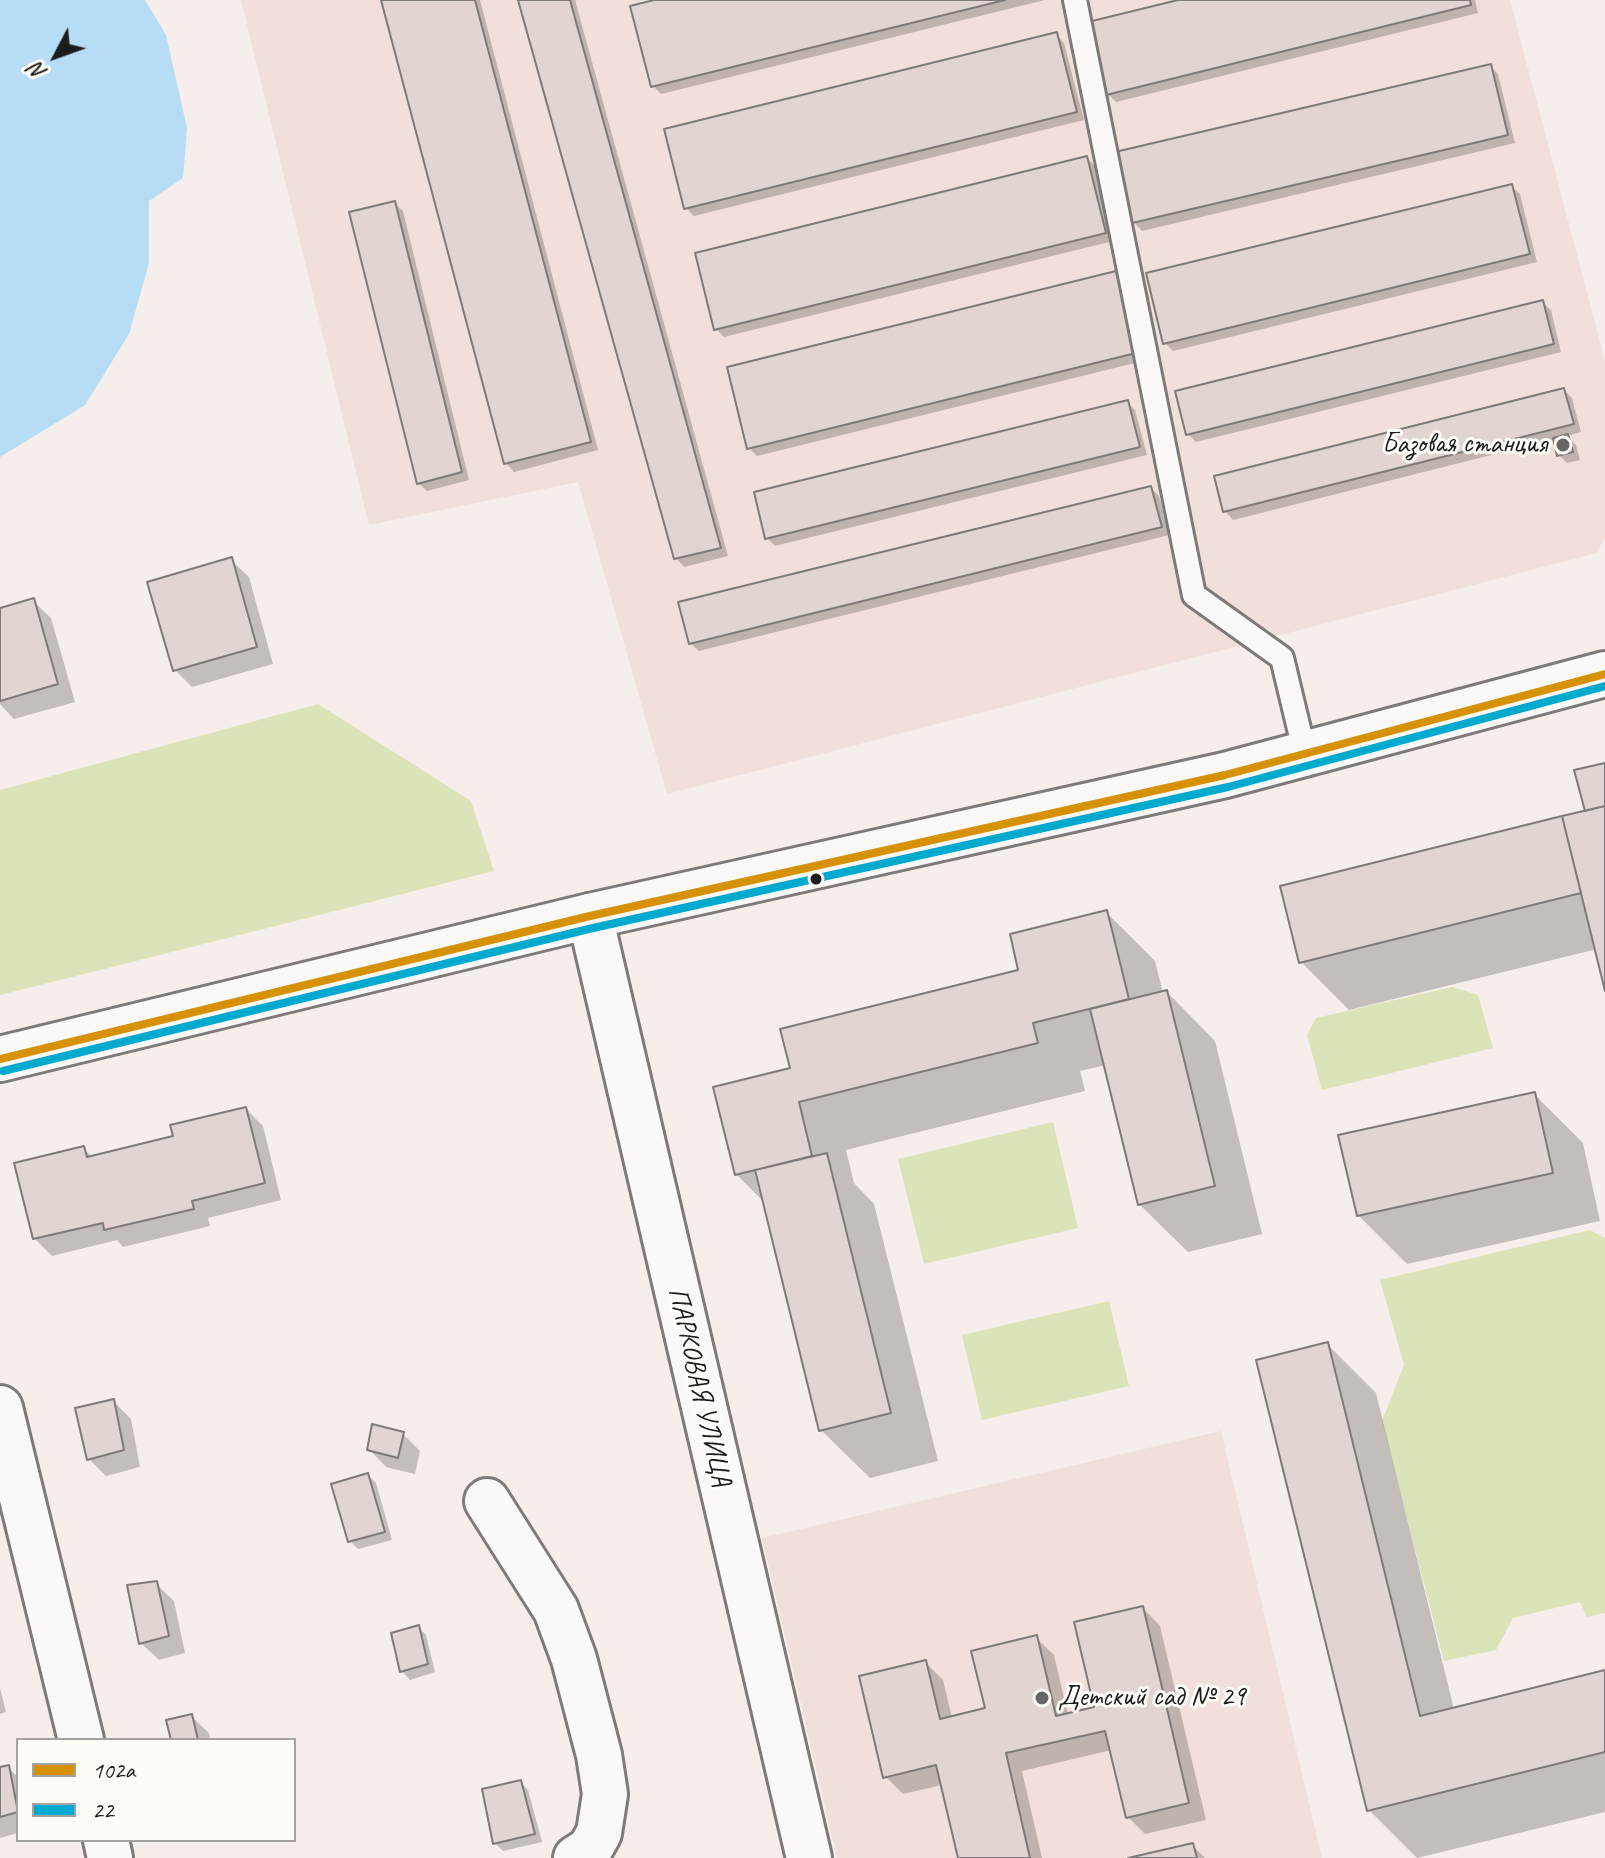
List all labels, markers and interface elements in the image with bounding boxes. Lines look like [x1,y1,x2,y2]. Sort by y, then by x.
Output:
north arrow [16,16,96,96]
text: N [23,57,53,86]
place label: Базовая станция [1382,428,1547,462]
marker: Базовая станция [1554,436,1572,454]
unlabelled marker [808,871,824,887]
street label: ПАРКОВАЯ УЛИЦА [660,1284,738,1490]
place label: Детский сад № 29 [1058,1681,1245,1715]
marker: Детский сад № 29 [1033,1689,1051,1707]
legend [16,1738,296,1842]
text: 102а [92,1755,135,1785]
text: 22 [92,1795,114,1825]

